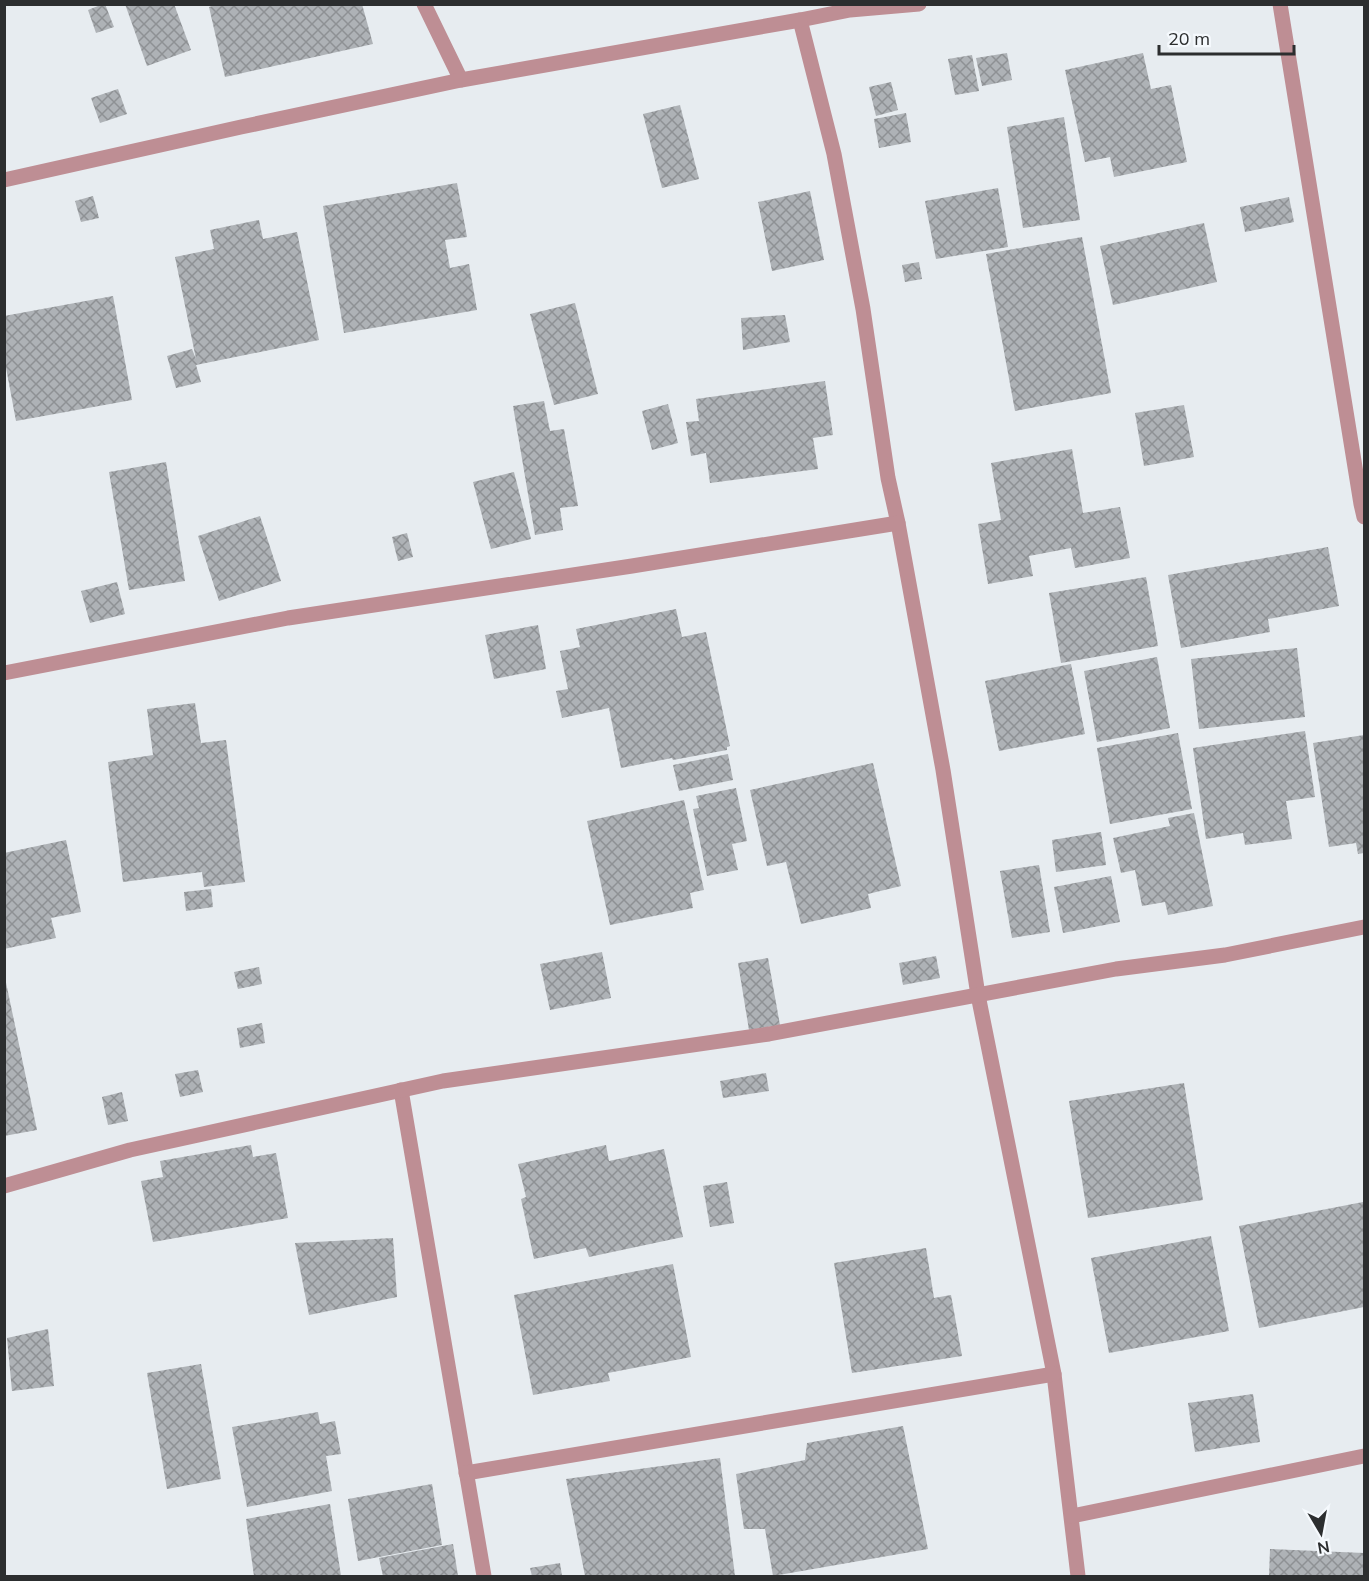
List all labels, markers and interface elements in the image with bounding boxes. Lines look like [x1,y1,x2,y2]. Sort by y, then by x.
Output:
scale bar [1159,18,1294,56]
text: 20 m [1168,27,1210,50]
north arrow [1291,1503,1351,1563]
text: N [1316,1537,1331,1559]

